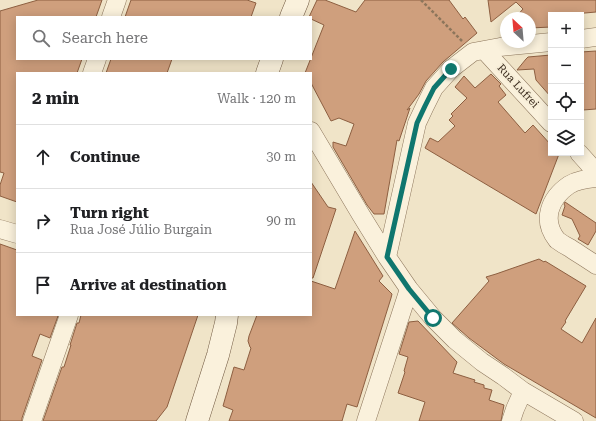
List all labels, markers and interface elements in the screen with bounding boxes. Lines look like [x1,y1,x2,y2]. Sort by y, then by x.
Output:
north arrow [500,12,536,48]
map controls [548,12,584,156]
button: + [548,12,584,48]
search box [16,16,312,60]
icon: search [30,27,52,49]
text: Search here [62,29,148,47]
button: − [548,48,584,84]
route end [442,60,460,78]
street label: Rua Lufrei [495,61,542,111]
button: locate [548,84,584,120]
text: 2 min [32,88,79,108]
text: Walk · 120 m [217,91,296,106]
button: layers [548,120,584,156]
icon: ahead [32,146,54,168]
text: Continue [70,148,140,166]
text: 30 m [266,149,296,164]
text: Turn right [70,204,149,222]
icon: right [32,210,54,232]
text: 90 m [266,213,296,228]
text: Rua José Júlio Burgain [70,222,212,237]
icon: arrive [32,274,54,296]
text: Arrive at destination [70,276,226,294]
route start [424,309,442,327]

